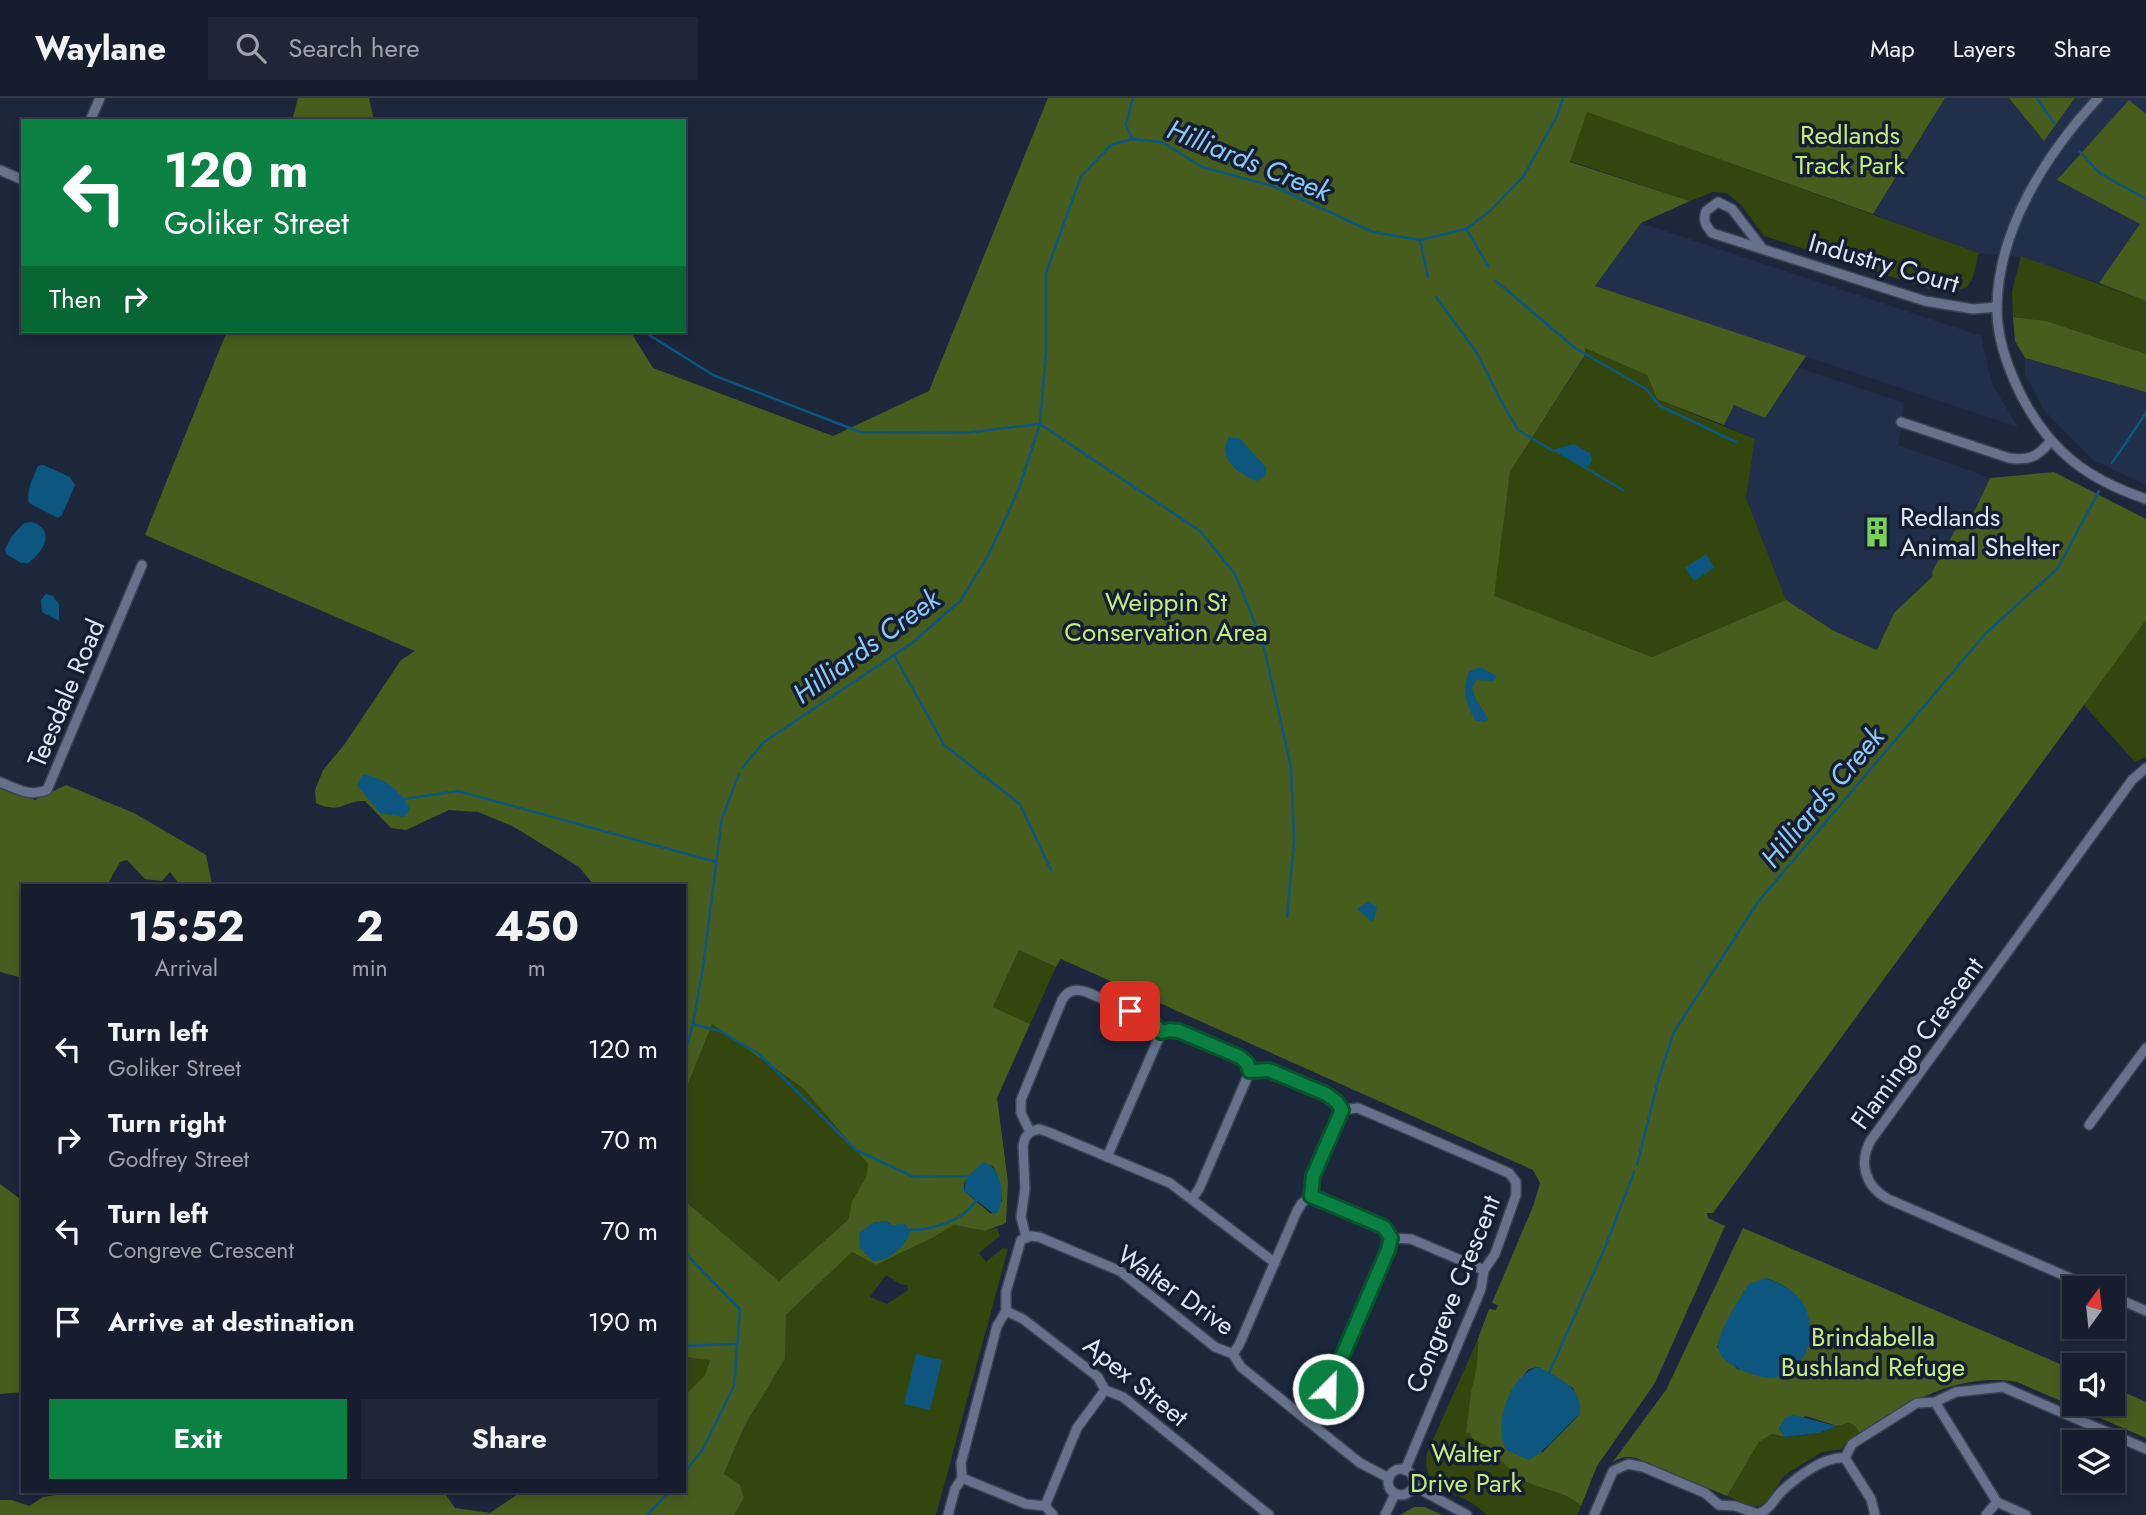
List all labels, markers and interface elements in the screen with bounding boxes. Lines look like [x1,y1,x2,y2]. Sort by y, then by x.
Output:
search box [208,17,698,80]
text: Waylane [35,25,166,72]
icon: search [232,29,270,67]
text: Search here [288,29,420,67]
text: Map [1870,31,1915,66]
text: Layers [1953,31,2015,66]
text: Share [2053,31,2111,66]
water label: Hilliards Creek [1161,109,1338,212]
park label: Redlands Track Park [1795,116,1905,184]
text: 120 m [164,135,308,205]
icon: left [49,147,140,238]
text: Goliker Street [164,200,349,246]
street label: Industry Court [1804,223,1964,303]
text: Then [49,280,102,318]
icon: right [116,280,154,318]
place label: Redlands Animal Shelter [1900,498,2060,566]
building icon: Redlands Animal Shelter [1860,515,1894,549]
water label: Hilliards Creek [784,578,949,714]
park label: Weippin St Conservation Area [1064,583,1268,651]
street label: Teesdale Road [18,613,114,773]
water label: Hilliards Creek [1751,717,1894,877]
text: 15:52 [128,896,245,957]
text: 2 [356,896,383,957]
text: 450 [495,896,579,957]
street label: Flamingo Crescent [1841,948,1993,1137]
text: Arrival [155,951,218,985]
text: min [352,951,388,985]
text: m [528,951,546,985]
pin [1100,981,1160,1041]
icon: arrive [1111,992,1149,1030]
text: Turn left [108,1013,208,1051]
icon: left [49,1030,87,1068]
text: 120 m [588,1030,658,1068]
text: Goliker Street [108,1051,241,1085]
text: Turn right [108,1104,226,1142]
icon: right [49,1121,87,1159]
text: 70 m [601,1121,658,1159]
text: Godfrey Street [108,1142,249,1176]
street label: Congreve Crescent [1396,1189,1510,1399]
text: Turn left [108,1195,208,1233]
icon: left [49,1212,87,1250]
text: 70 m [601,1212,658,1250]
text: Congreve Crescent [108,1233,294,1267]
street label: Walter Drive [1109,1235,1243,1345]
north arrow [2062,1276,2124,1339]
map controls [2062,1276,2125,1493]
icon: arrive [49,1303,87,1341]
text: Arrive at destination [108,1303,355,1341]
text: 190 m [588,1303,658,1341]
park label: Brindabella Bushland Refuge [1781,1318,1965,1386]
street label: Apex Street [1075,1327,1197,1436]
position arrow [1291,1352,1365,1426]
button: sound [2062,1353,2125,1416]
button: Exit [49,1399,347,1479]
button: Share [361,1399,658,1479]
button: layers [2062,1430,2125,1493]
park label: Walter Drive Park [1410,1434,1523,1502]

